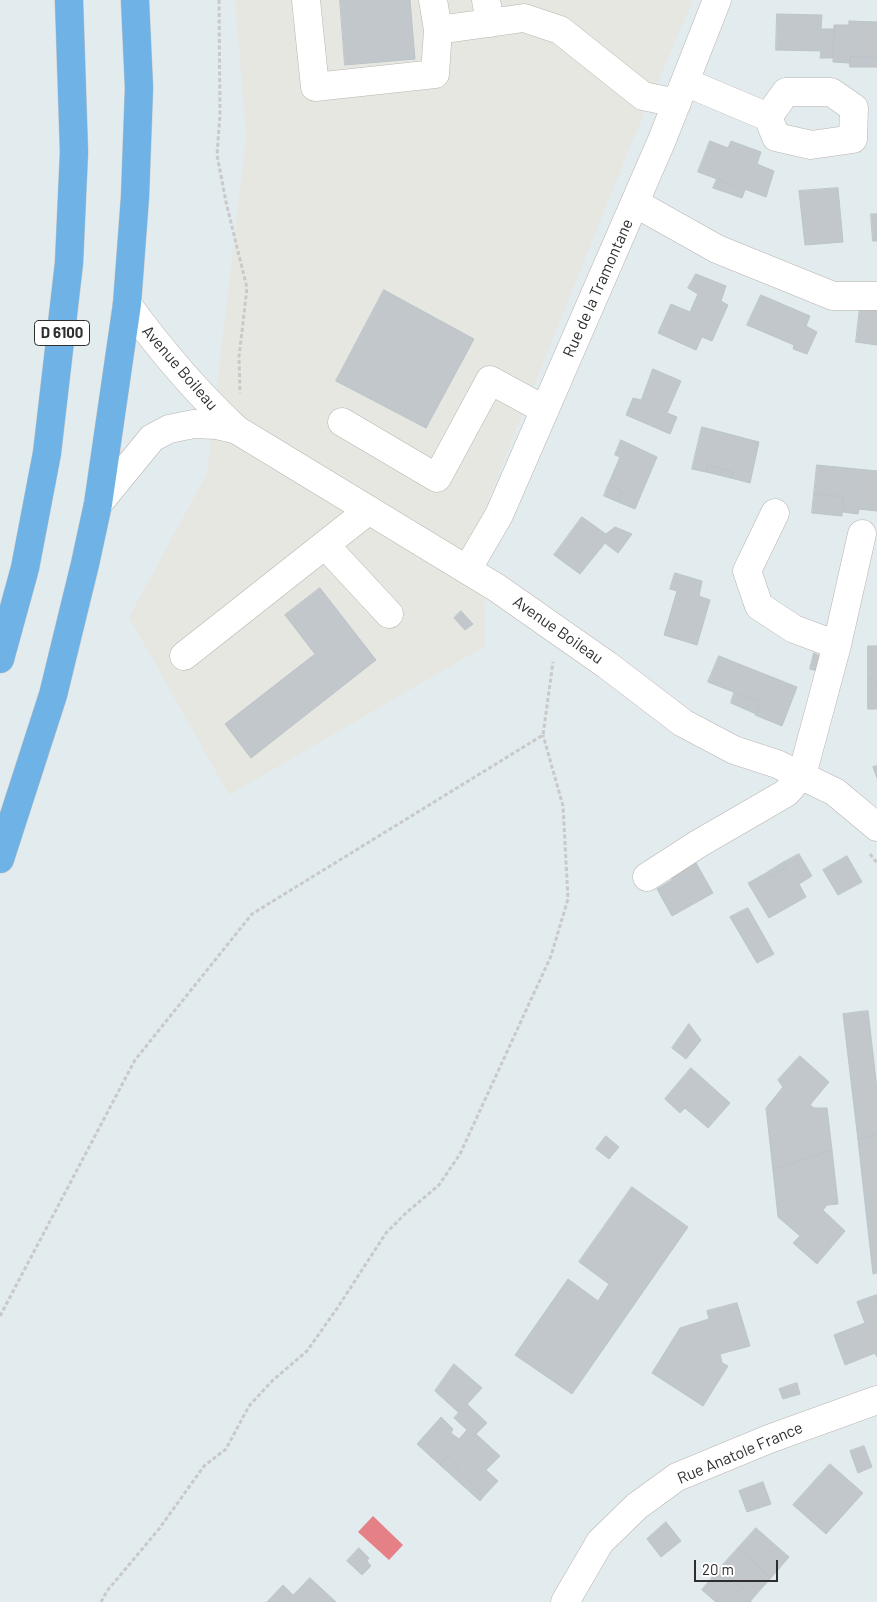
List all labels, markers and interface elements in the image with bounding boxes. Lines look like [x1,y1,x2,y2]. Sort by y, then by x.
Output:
street label: Rue de la Tramontane [559,216,637,360]
road number: D 6100 [34,320,90,346]
street label: Avenue Boileau [138,322,222,414]
street label: Avenue Boileau [509,592,607,668]
street label: Rue Anatole France [674,1418,806,1488]
scale bar [697,1550,781,1582]
text: 20 m [702,1560,734,1578]

